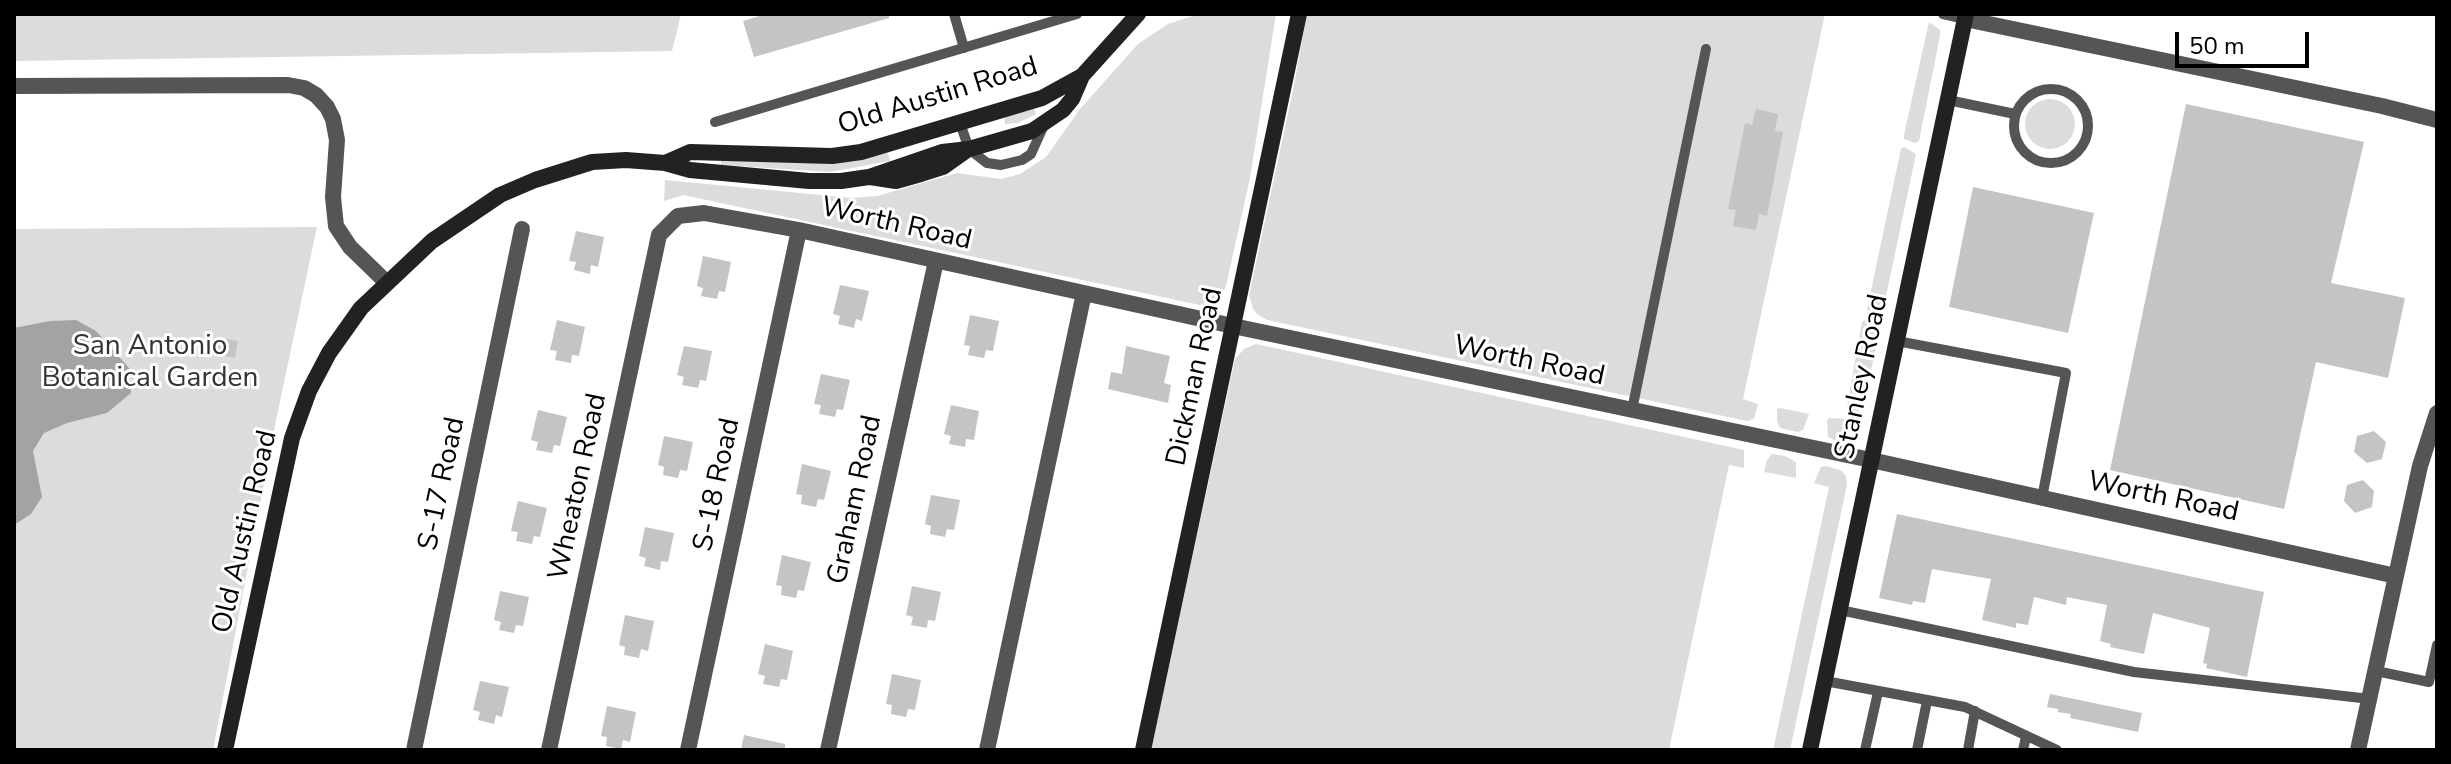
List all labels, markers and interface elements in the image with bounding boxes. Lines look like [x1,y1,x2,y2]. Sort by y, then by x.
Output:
scale bar [2179,16,2313,66]
text: 50 m [2189,30,2245,62]
street label: Old Austin Road [834,51,1042,143]
street label: Worth Road [817,191,975,259]
street label: Dickman Road [1161,285,1231,469]
street label: Stanley Road [1829,292,1897,462]
park label: San Antonio Botanical Garden [42,330,258,396]
street label: Worth Road [1450,330,1608,394]
street label: Wheaton Road [543,391,615,583]
street label: Graham Road [822,412,890,588]
street label: S-17 Road [413,414,473,554]
street label: S-18 Road [688,415,748,555]
street label: Old Austin Road [206,427,286,637]
street label: Worth Road [2084,466,2242,530]

